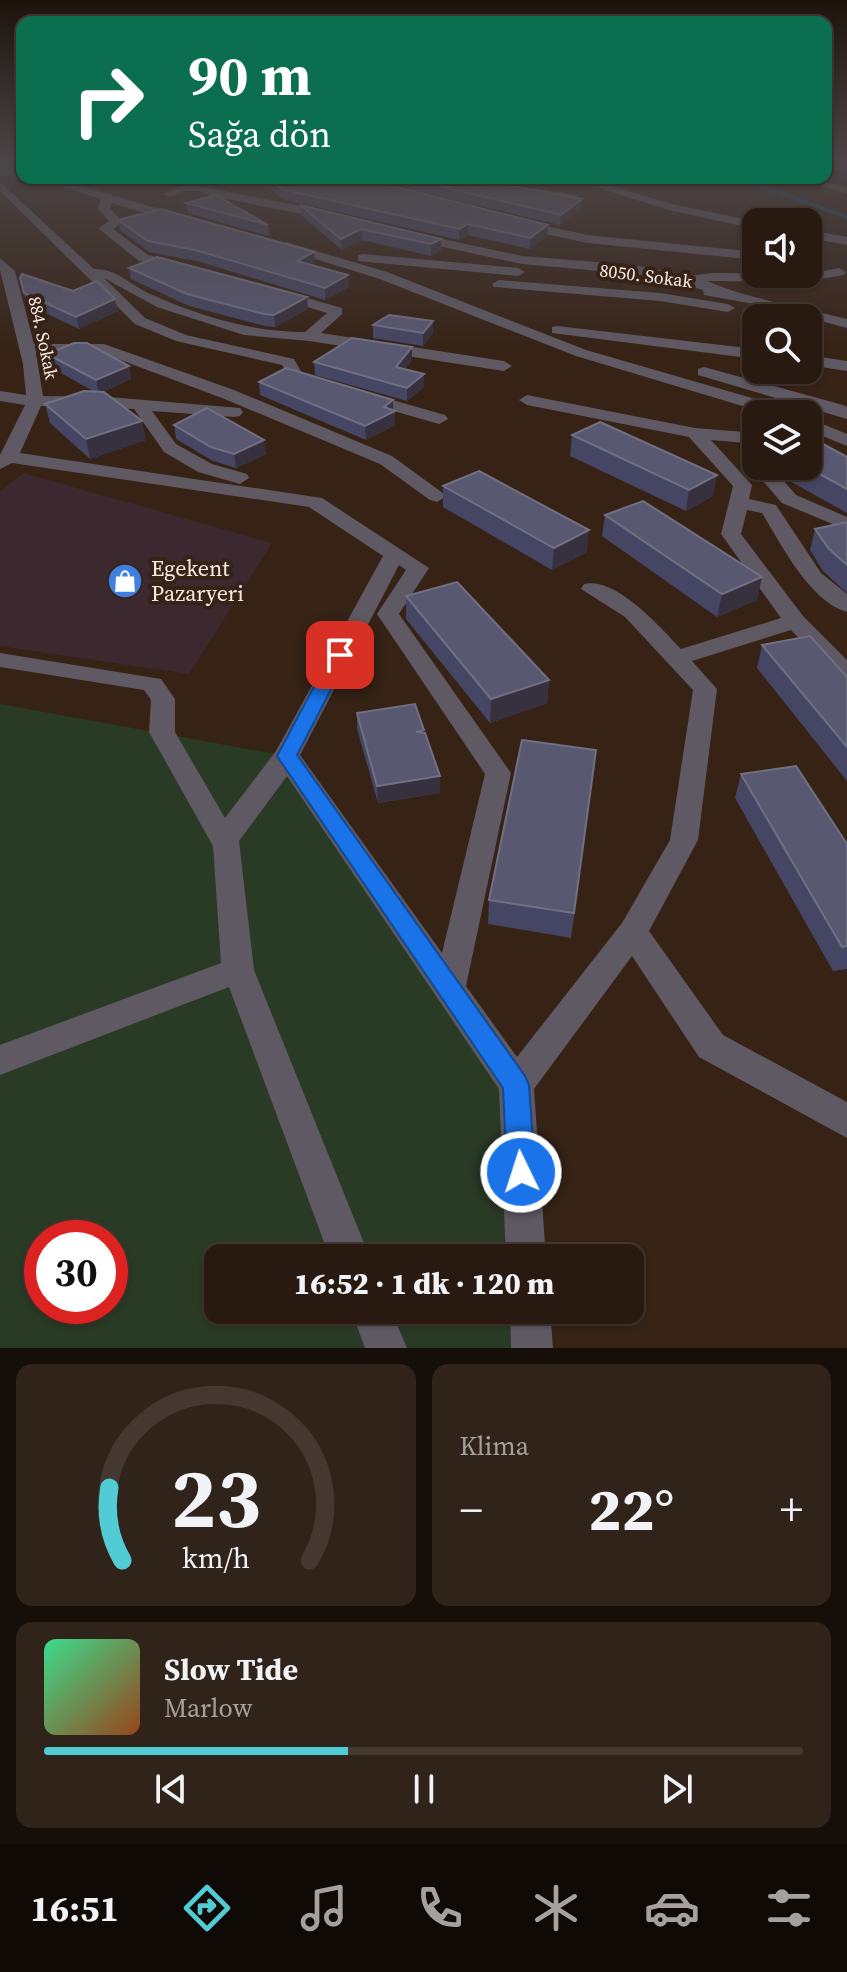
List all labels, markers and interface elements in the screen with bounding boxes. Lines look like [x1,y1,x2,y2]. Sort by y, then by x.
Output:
text: 90 m [188,37,311,114]
icon: right [56,48,160,152]
text: Sağa dön [188,110,331,159]
map controls [742,208,822,480]
button: sound [742,208,822,288]
street label: 8050. Sokak [598,257,694,294]
street label: 884. Sokak [22,294,65,382]
button: search [742,304,822,384]
button: layers [742,400,822,480]
place label: Egekent Pazaryeri [151,553,244,608]
shop icon: Egekent Pazaryeri [106,562,144,600]
pin [306,621,374,689]
icon: arrive [318,633,362,677]
position arrow [479,1130,563,1214]
speed limit sign: 30 [24,1220,128,1324]
text: 16:52 · 1 dk · 120 m [294,1263,554,1304]
text: Klima [460,1428,529,1464]
text: 23 [171,1441,261,1555]
text: 22° [588,1468,674,1550]
text: − [460,1479,483,1540]
text: + [780,1479,803,1540]
text: km/h [182,1538,250,1578]
text: Slow Tide [164,1649,298,1690]
text: Marlow [164,1690,253,1726]
icon: previous [149,1767,193,1811]
icon: pause [402,1767,446,1811]
icon: next [655,1767,699,1811]
icon: directions [179,1880,235,1936]
icon: music [296,1880,352,1936]
icon: phone [412,1880,468,1936]
icon: climate [528,1880,584,1936]
icon: car [644,1880,700,1936]
icon: filters [761,1880,817,1936]
text: 16:51 [30,1884,119,1933]

